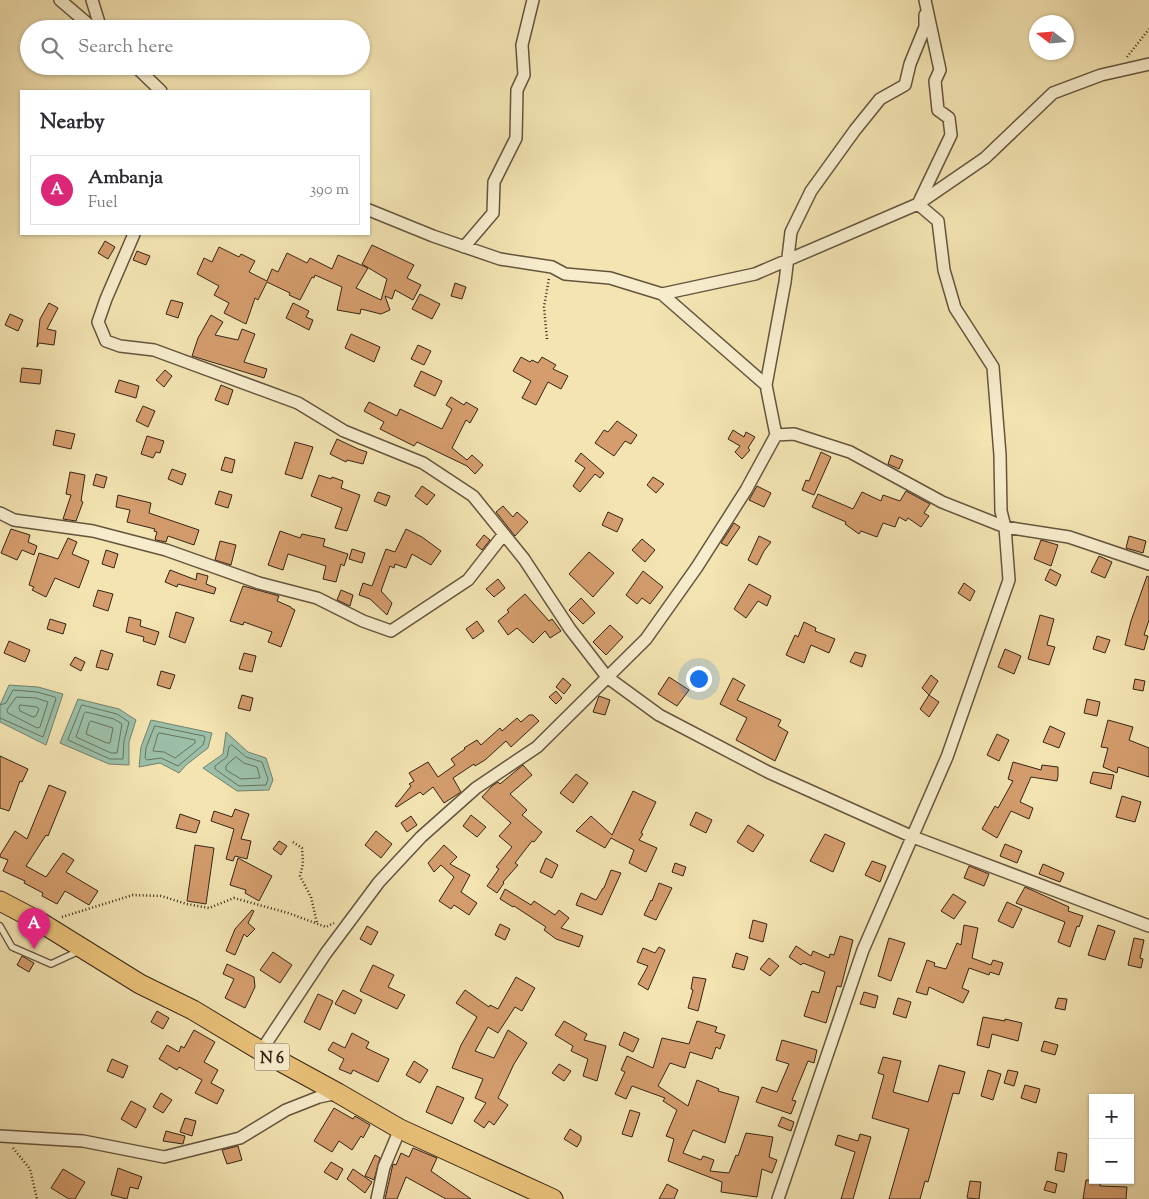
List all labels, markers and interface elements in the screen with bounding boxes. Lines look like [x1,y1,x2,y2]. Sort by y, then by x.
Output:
north arrow [1029,15,1074,60]
search box [20,20,370,75]
icon: search [38,34,66,62]
text: Search here [78,34,173,61]
text: Nearby [40,108,105,138]
text: Ambanja [88,165,163,192]
text: A [51,179,64,202]
text: 390 m [310,179,349,202]
text: Fuel [88,192,118,215]
your location [686,666,712,692]
pin: A [18,908,50,949]
road number: N 6 [254,1044,290,1070]
map controls [1089,1094,1134,1184]
button: + [1089,1094,1134,1139]
button: − [1089,1139,1134,1184]

